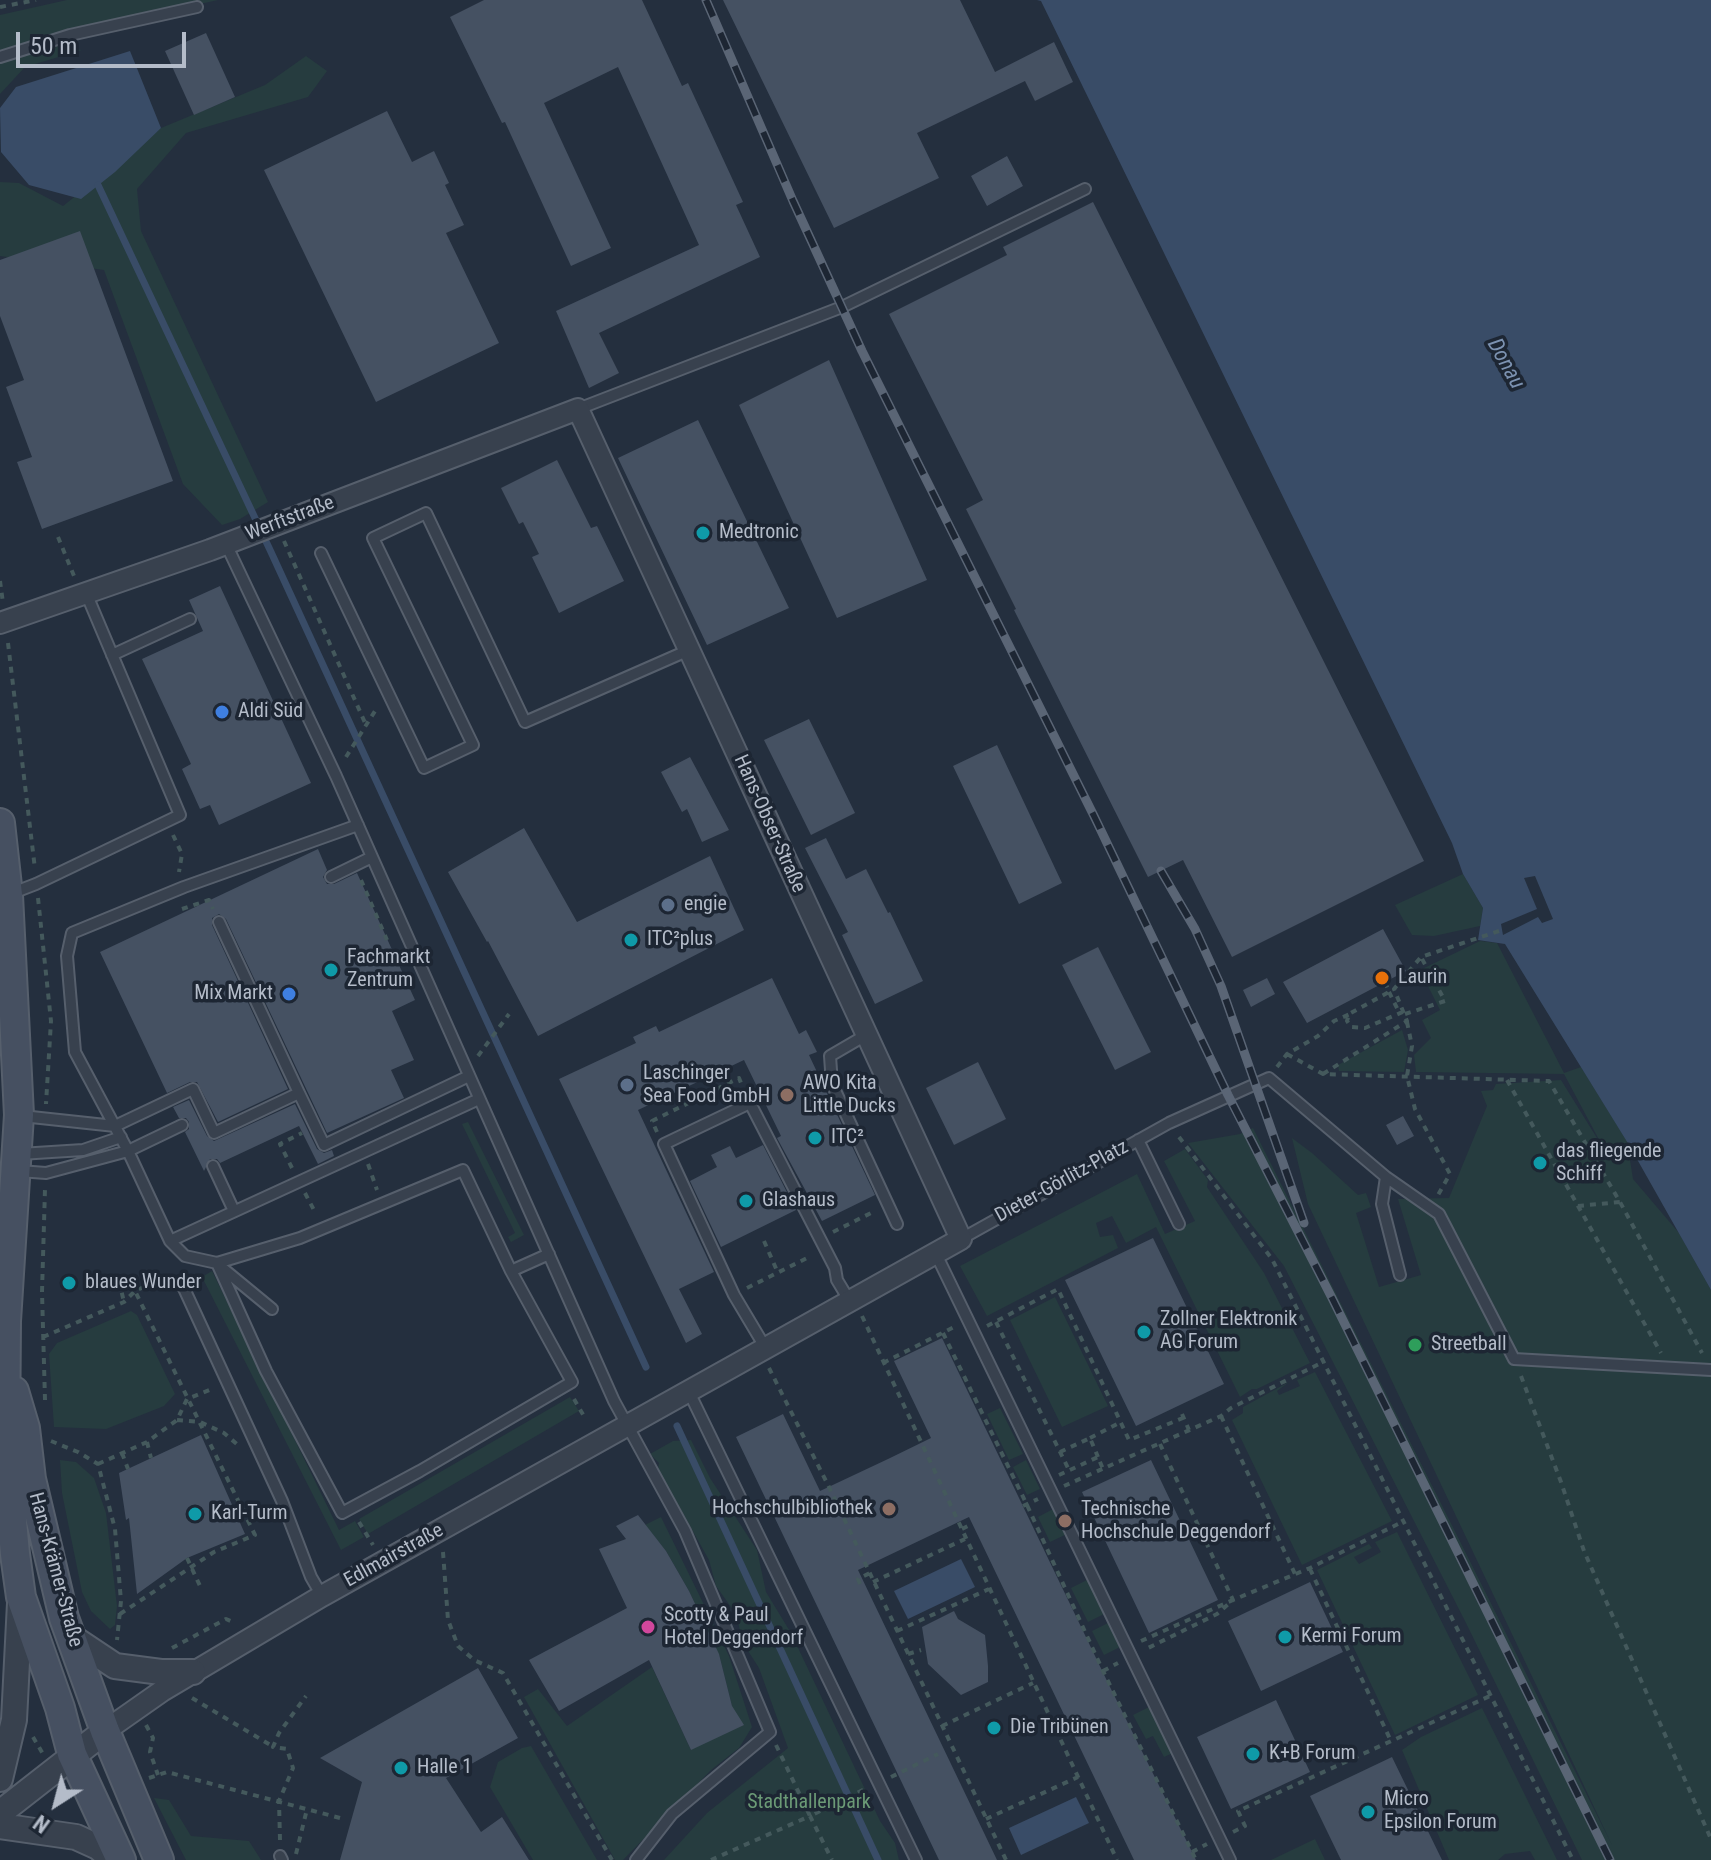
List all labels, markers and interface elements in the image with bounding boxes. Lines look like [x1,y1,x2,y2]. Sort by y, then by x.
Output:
scale bar [20,16,190,66]
text: 50 m [30,32,77,60]
water label: Donau [1480,334,1530,394]
street label: Werftstraße [242,491,338,547]
place label: Medtronic [719,521,799,545]
marker: Medtronic [694,524,712,542]
place label: Aldi Süd [238,700,303,724]
marker: Aldi Süd [213,703,231,721]
street label: Hans-Obser-Straße [728,751,810,897]
place label: engie [684,893,727,917]
marker: engie [659,896,677,914]
place label: ITC²plus [647,928,713,952]
marker: ITC²plus [622,931,640,949]
place label: Fachmarkt Zentrum [347,946,430,993]
marker: Fachmarkt Zentrum [322,961,340,979]
place label: Laurin [1398,966,1447,990]
marker: Laurin [1373,969,1391,987]
place label: Mix Markt [194,982,273,1006]
marker: Mix Markt [280,985,298,1003]
place label: Laschinger Sea Food GmbH [643,1062,770,1109]
place label: AWO Kita Little Ducks [803,1072,896,1119]
marker: Laschinger Sea Food GmbH [618,1076,636,1094]
marker: AWO Kita Little Ducks [778,1086,796,1104]
place label: ITC² [831,1126,864,1150]
marker: ITC² [806,1129,824,1147]
street label: Dieter-Görlitz-Platz [991,1136,1133,1228]
place label: das fliegende Schiff [1556,1140,1661,1187]
marker: das fliegende Schiff [1531,1154,1549,1172]
place label: Glashaus [762,1189,835,1213]
marker: Glashaus [737,1192,755,1210]
place label: blaues Wunder [85,1271,202,1295]
marker: blaues Wunder [60,1274,78,1292]
place label: Zollner Elektronik AG Forum [1160,1308,1297,1355]
marker: Zollner Elektronik AG Forum [1135,1323,1153,1341]
place label: Streetball [1431,1333,1506,1357]
marker: Streetball [1406,1336,1424,1354]
street label: Hans-Krämer-Straße [23,1490,87,1650]
place label: Hochschulbibliothek [712,1497,873,1521]
place label: Technische Hochschule Deggendorf [1081,1498,1271,1545]
marker: Hochschulbibliothek [880,1500,898,1518]
place label: Karl-Turm [211,1502,287,1526]
marker: Karl-Turm [186,1505,204,1523]
marker: Technische Hochschule Deggendorf [1056,1512,1074,1530]
street label: Edlmairstraße [340,1519,448,1593]
place label: Scotty & Paul Hotel Deggendorf [664,1604,803,1651]
marker: Scotty & Paul Hotel Deggendorf [639,1618,657,1636]
place label: Kermi Forum [1301,1625,1402,1649]
marker: Kermi Forum [1276,1628,1294,1646]
place label: Die Tribünen [1010,1716,1109,1740]
marker: Die Tribünen [985,1719,1003,1737]
place label: K+B Forum [1269,1742,1356,1766]
marker: K+B Forum [1244,1745,1262,1763]
place label: Halle 1 [417,1756,472,1780]
marker: Halle 1 [392,1759,410,1777]
north arrow [16,1764,96,1844]
place label: Micro Epsilon Forum [1384,1788,1497,1835]
park label: Stadthallenpark [747,1791,871,1815]
marker: Micro Epsilon Forum [1359,1803,1377,1821]
text: N [29,1810,54,1838]

